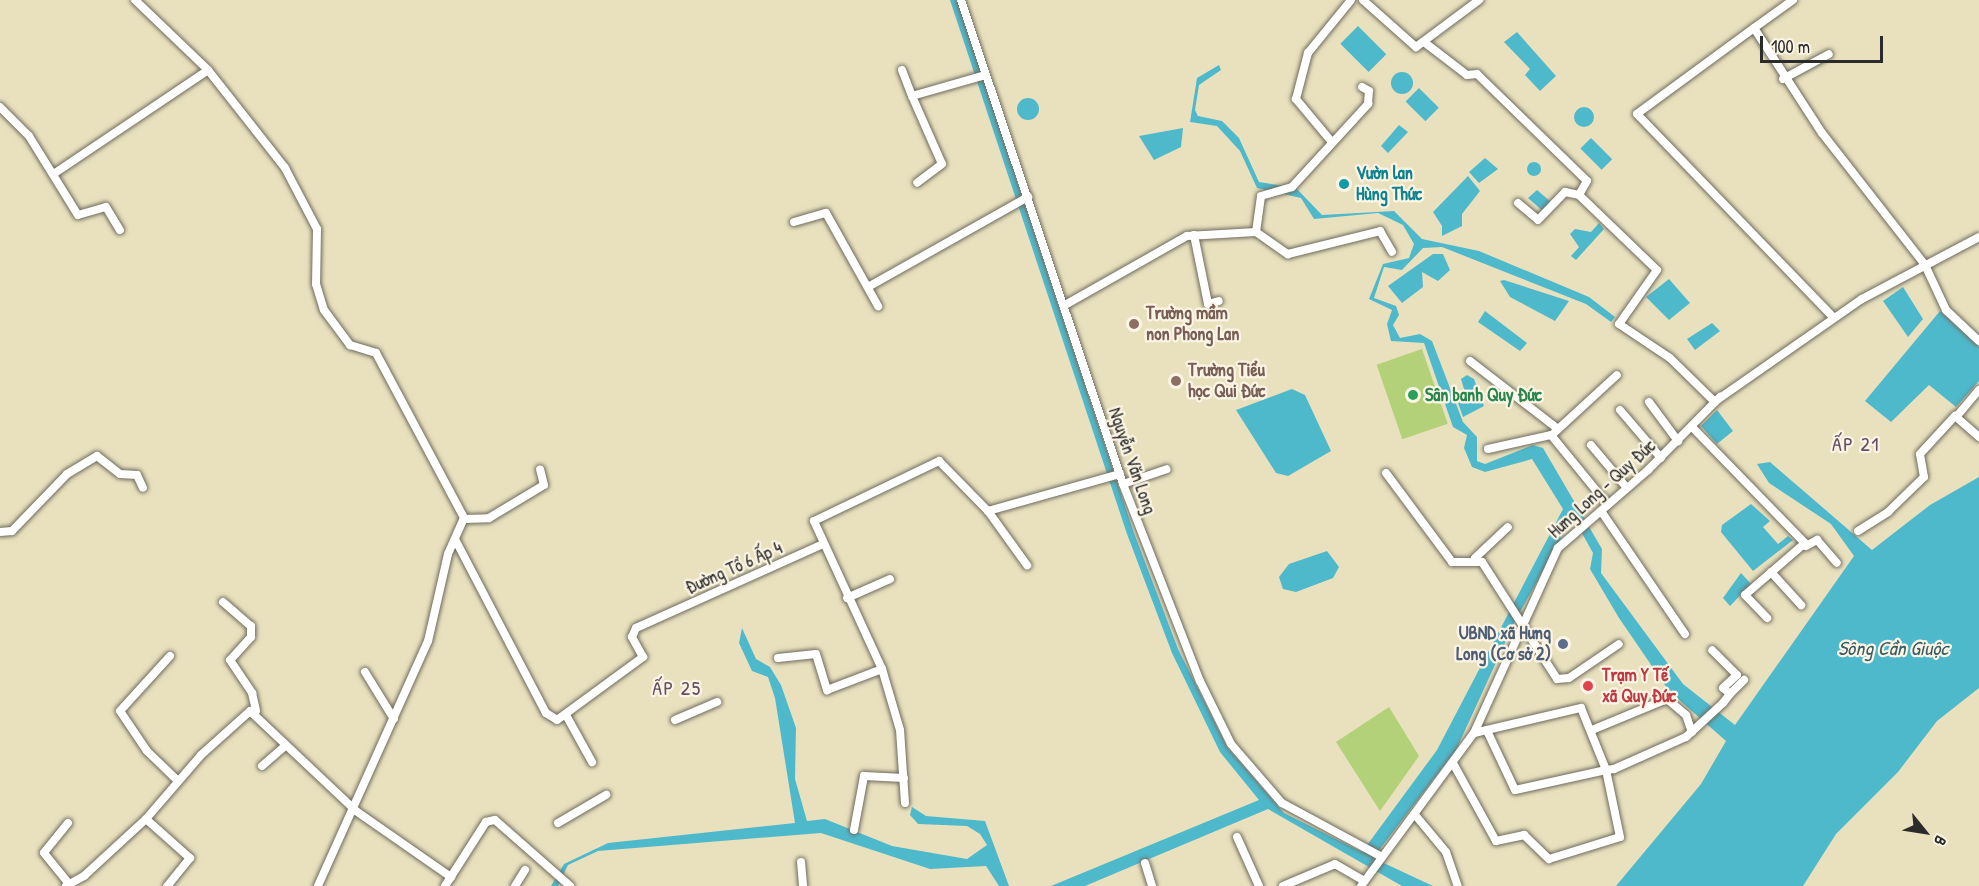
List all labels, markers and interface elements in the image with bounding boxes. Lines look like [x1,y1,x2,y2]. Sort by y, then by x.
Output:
scale bar [1763,24,1886,62]
text: 100 m [1771,34,1810,59]
place label: Vườn lan Hùng Thức [1356,163,1422,206]
marker: Vườn lan Hùng Thức [1337,177,1351,191]
place label: Trường mầm non Phong Lan [1146,303,1239,346]
marker: Trường mầm non Phong Lan [1127,317,1141,331]
place label: Trường Tiểu học Qui Đức [1188,360,1265,403]
marker: Trường Tiểu học Qui Đức [1169,374,1183,388]
place label: Sân banh Quy Đức [1425,384,1542,406]
marker: Sân banh Quy Đức [1406,388,1420,402]
street label: Nguyễn Văn Long [1104,405,1160,517]
district label: ẤP 21 [1832,431,1880,455]
street label: Hưng Long - Quy Đức [1544,435,1660,543]
street label: Đường Tổ 6 Ấp 4 [682,537,786,599]
place label: UBND xã Hưng Long (Cơ sở 2) [1456,623,1551,666]
water label: Sông Cần Giuộc [1838,635,1948,659]
marker: UBND xã Hưng Long (Cơ sở 2) [1556,637,1570,651]
place label: Trạm Y Tế xã Quy Đức [1602,665,1676,708]
district label: ẤP 25 [652,675,702,699]
marker: Trạm Y Tế xã Quy Đức [1579,677,1597,695]
north arrow [1895,802,1955,862]
text: B [1929,832,1952,850]

